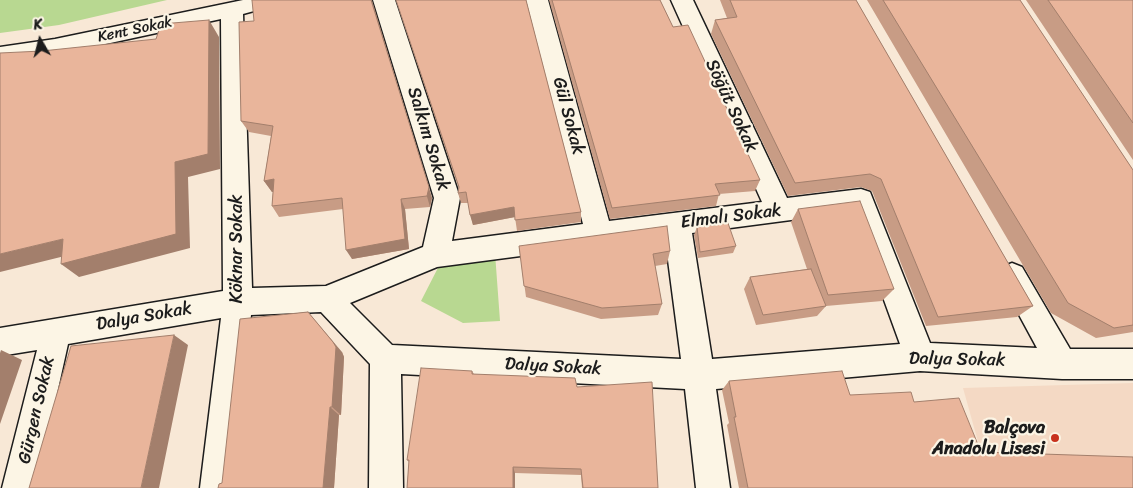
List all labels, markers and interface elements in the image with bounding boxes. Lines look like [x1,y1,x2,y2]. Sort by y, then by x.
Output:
text: K [32,12,44,38]
street label: Kent Sokak [96,13,174,47]
north arrow [15,15,65,65]
street label: Söğüt Sokak [700,56,762,156]
street label: Gül Sokak [547,75,589,157]
street label: Salkım Sokak [402,85,454,193]
street label: Köknar Sokak [226,194,248,304]
street label: Elmalı Sokak [679,200,783,234]
street label: Dalya Sokak [95,298,193,336]
street label: Dalya Sokak [909,348,1005,372]
street label: Gürgen Sokak [14,354,60,466]
street label: Dalya Sokak [504,354,602,380]
place label: Balçova Anadolu Lisesi [932,417,1045,459]
marker: Balçova Anadolu Lisesi [1049,432,1061,444]

